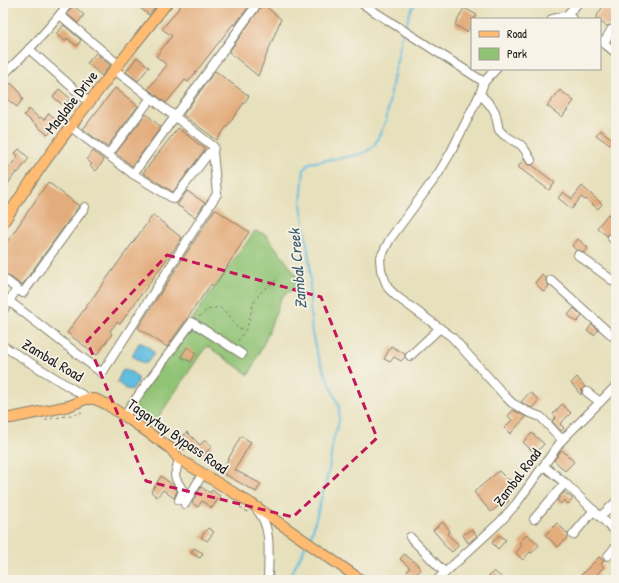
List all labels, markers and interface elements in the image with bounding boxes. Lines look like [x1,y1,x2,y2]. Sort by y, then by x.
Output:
legend [471,18,601,70]
text: Road [507,25,527,42]
text: Park [507,45,527,62]
street label: Maglabe Drive [40,66,102,138]
water label: Zambal Creek [282,227,311,310]
street label: Zambal Road [19,334,88,387]
street label: Tagaytay Bypass Road [123,393,233,479]
street label: Zambal Road [488,444,546,510]

